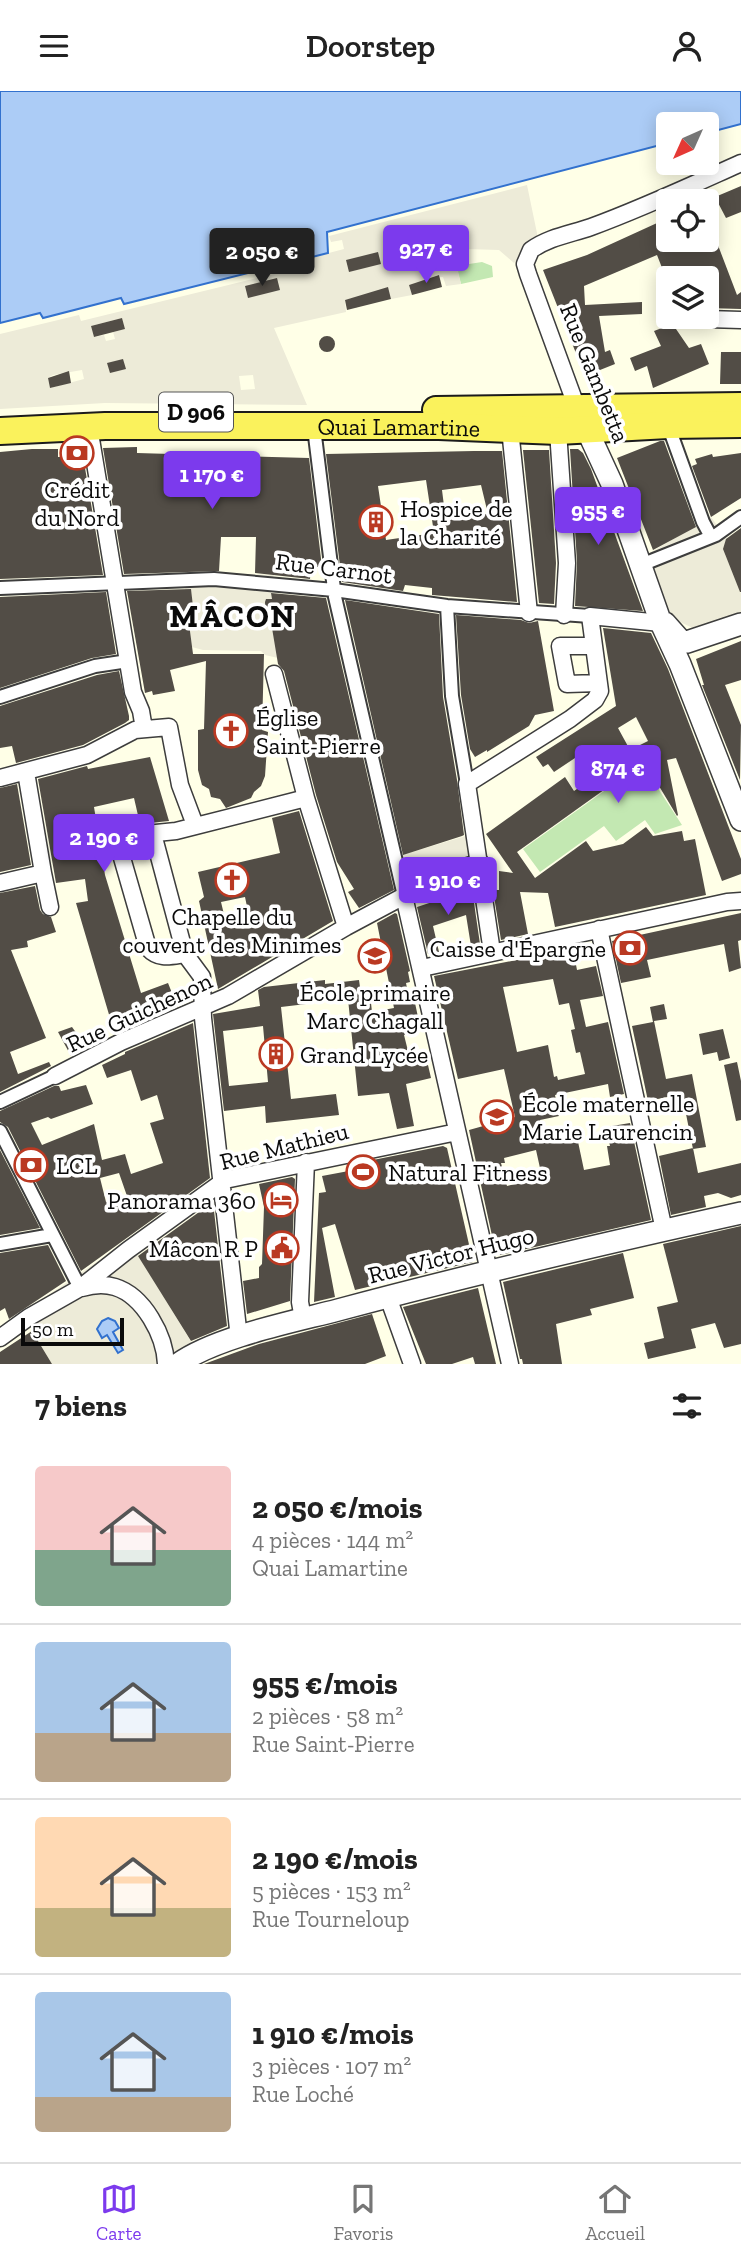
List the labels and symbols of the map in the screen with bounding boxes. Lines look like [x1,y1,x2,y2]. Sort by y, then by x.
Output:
north arrow [656,112,719,175]
pin: 927 € [377,225,475,285]
pin: 2 050 € [197,229,327,288]
street label: Rue Gambetta [554,299,636,447]
road number: D 906 [159,393,233,431]
street label: Quai Lamartine [318,412,481,442]
bank icon: Crédit du Nord [58,434,96,472]
pin: 1 170 € [147,451,277,511]
place label: Crédit du Nord [35,475,119,532]
pin: 955 € [549,487,647,547]
place label: Hospice de la Charité [400,494,513,551]
building icon: Hospice de la Charité [357,503,395,541]
street label: Rue Carnot [274,546,394,590]
district label: MÂCON [169,597,297,635]
place label: Église Saint-Pierre [256,703,381,760]
church icon: Église Saint-Pierre [212,712,250,750]
pin: 874 € [569,745,667,805]
pin: 2 190 € [39,815,169,874]
pin: 1 910 € [383,857,513,917]
church icon: Chapelle du couvent des Minimes [213,861,251,899]
place label: Chapelle du couvent des Minimes [122,902,342,959]
bank icon: Caisse d'Épargne [611,929,649,967]
place label: Caisse d'Épargne [430,934,606,963]
school or university icon: École primaire Marc Chagall [356,937,394,975]
street label: Rue Guichenon [62,965,217,1058]
place label: École primaire Marc Chagall [299,978,451,1035]
building icon: Grand Lycée [257,1035,295,1073]
place label: Grand Lycée [300,1040,428,1069]
place label: École maternelle Marie Laurencin [522,1089,694,1146]
school or university icon: École maternelle Marie Laurencin [478,1098,516,1136]
street label: Rue Mathieu [217,1116,352,1176]
bank icon: LCL [12,1146,50,1184]
place label: LCL [56,1151,98,1180]
sports icon: Natural Fitness [344,1153,382,1191]
place label: Natural Fitness [388,1158,548,1187]
hotel icon: Panorama 360 [262,1181,300,1219]
place label: Panorama 360 [107,1186,256,1215]
street label: Rue Victor Hugo [365,1220,537,1290]
public building icon: Mâcon R P [263,1229,301,1267]
place label: Mâcon R P [149,1234,258,1263]
scale bar [21,1315,124,1347]

